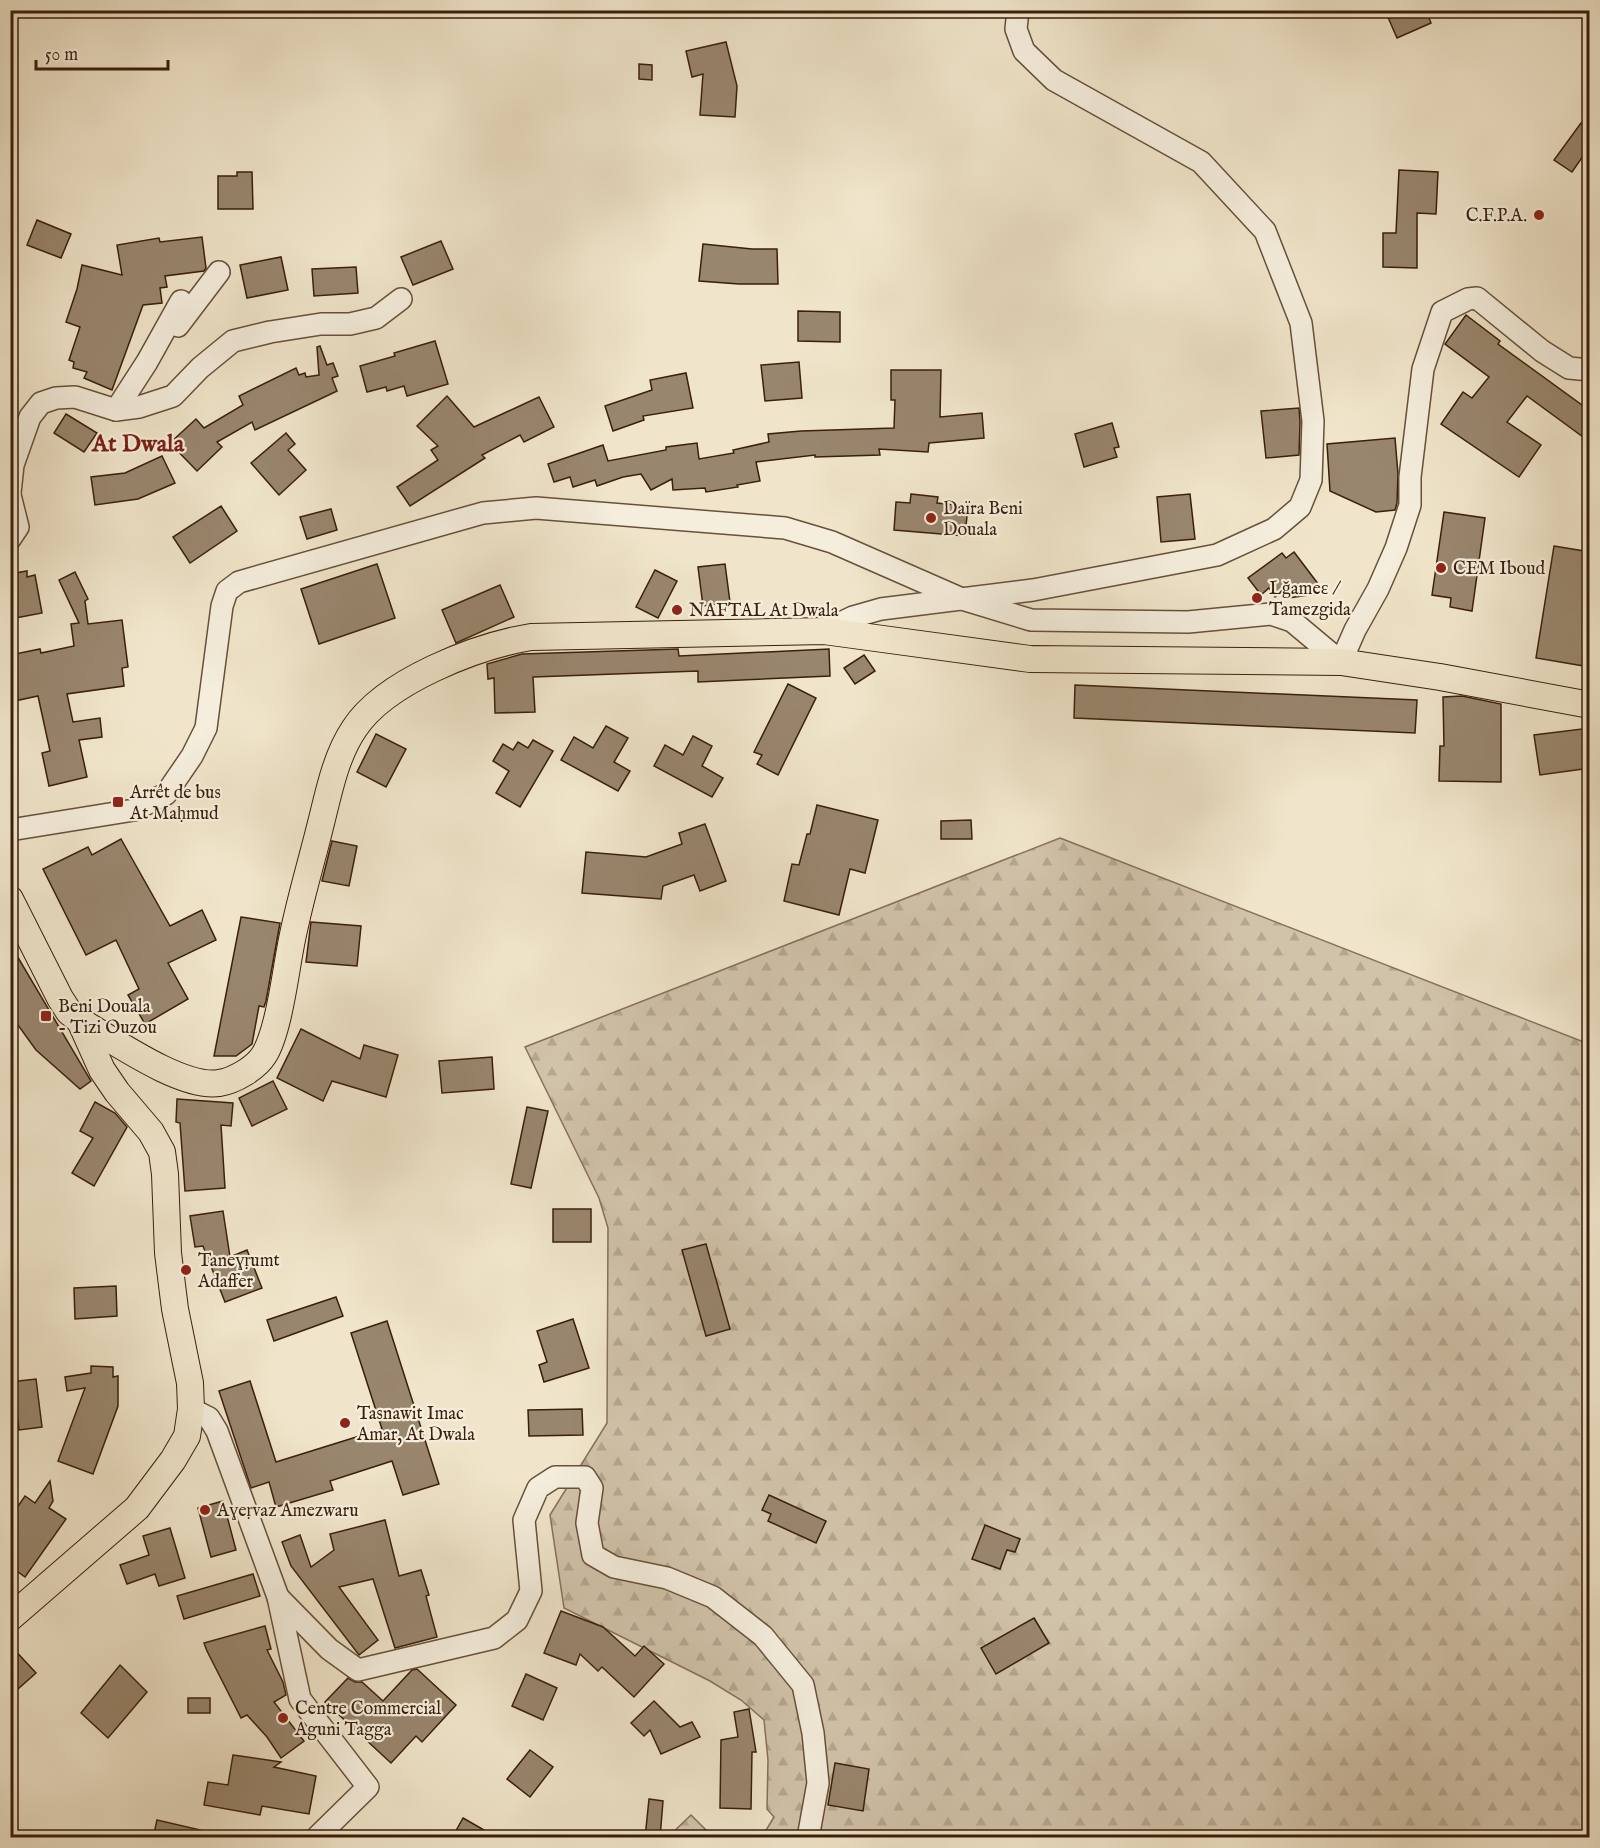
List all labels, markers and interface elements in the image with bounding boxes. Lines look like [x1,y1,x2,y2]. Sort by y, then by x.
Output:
scale bar [36,33,168,71]
text: 50 m [45,44,78,67]
place label: C.F.P.A. [1466,205,1527,228]
marker: C.F.P.A. [1532,208,1546,222]
district label: At Dwala [91,429,185,460]
place label: Daïra Beni Douala [943,498,1023,542]
marker: Daïra Beni Douala [924,511,938,525]
place label: CEM Iboud [1453,558,1546,581]
marker: CEM Iboud [1434,561,1448,575]
place label: Lǧameɛ / Tamezgida [1269,578,1351,622]
marker: Lǧameɛ / Tamezgida [1250,591,1264,605]
place label: NAFTAL At Dwala [689,600,839,623]
marker: NAFTAL At Dwala [670,603,684,617]
place label: Arrêt de bus At Maḥmud [129,782,221,826]
marker: Arrêt de bus At Maḥmud [111,795,125,809]
place label: Beni Douala - Tizi Ouzou [58,996,157,1040]
marker: Beni Douala - Tizi Ouzou [39,1009,53,1023]
place label: Taneɣṛumt Adaffer [197,1250,280,1294]
marker: Taneɣṛumt Adaffer [179,1263,193,1277]
place label: Tasnawit Imac Amar, At Dwala [356,1403,475,1447]
marker: Tasnawit Imac Amar, At Dwala [338,1416,352,1430]
place label: Aɣeṛvaz Amezwaru [216,1500,359,1523]
marker: Aɣeṛvaz Amezwaru [198,1503,212,1517]
place label: Centre Commercial Aguni Tagga [294,1698,441,1742]
marker: Centre Commercial Aguni Tagga [276,1711,290,1725]

